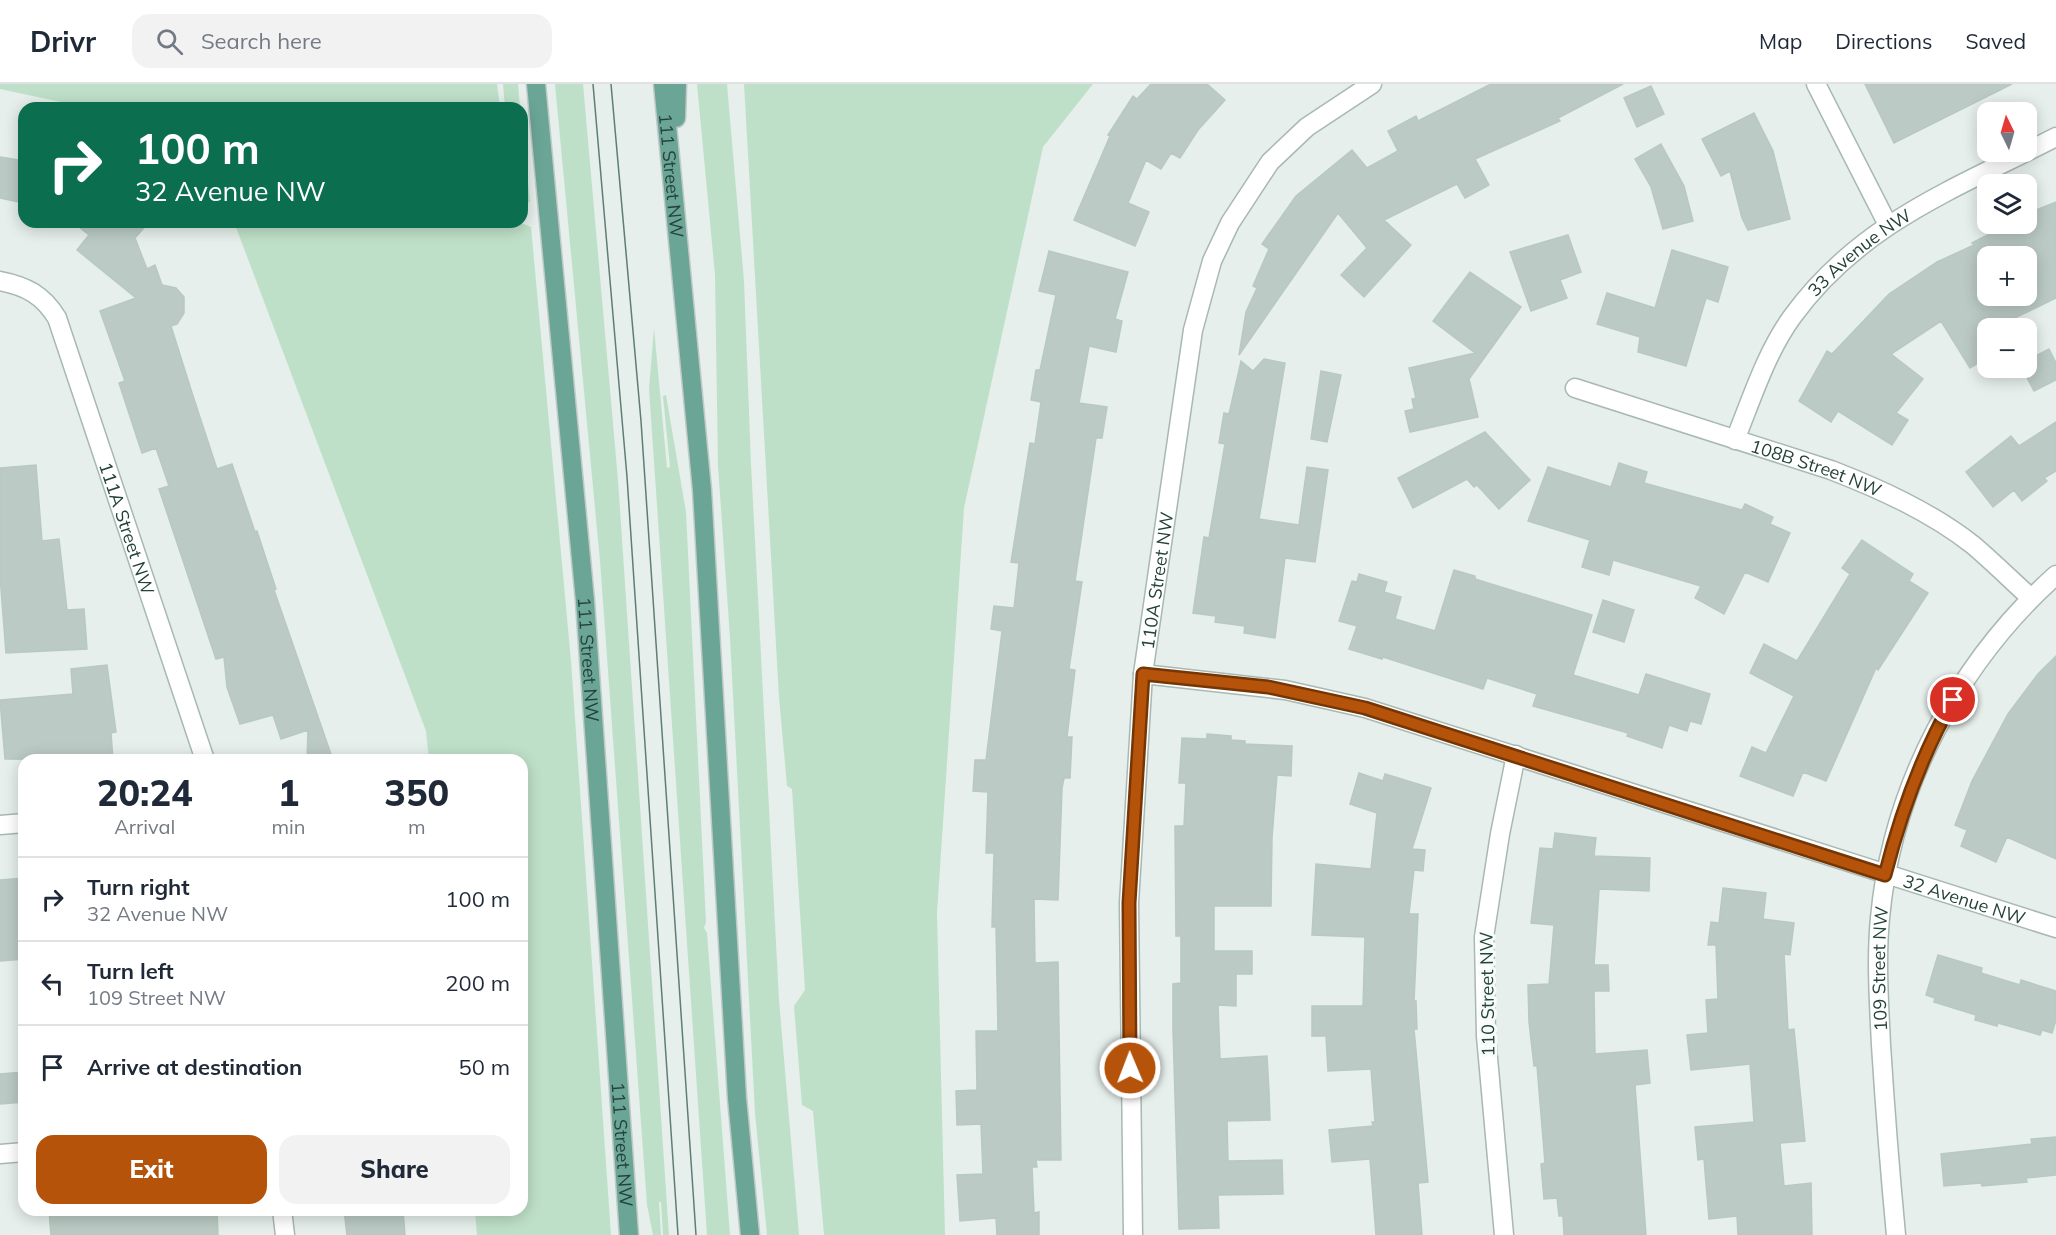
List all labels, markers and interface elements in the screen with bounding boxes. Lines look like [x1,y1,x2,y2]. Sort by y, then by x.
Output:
search box [132,14,552,68]
text: Drivr [30,24,96,59]
icon: search [153,25,186,58]
text: Search here [201,27,322,55]
text: Map [1759,28,1802,54]
text: Directions [1835,28,1932,54]
text: Saved [1965,28,2026,54]
north arrow [1977,102,2037,162]
map controls [1977,102,2037,378]
street label: 111 Street NW [654,112,689,239]
text: 100 m [135,122,260,175]
icon: right [36,126,114,204]
text: 32 Avenue NW [135,174,326,208]
button: layers [1977,174,2037,234]
street label: 33 Avenue NW [1802,203,1915,301]
button: + [1977,246,2037,306]
button: − [1977,318,2037,378]
street label: 108B Street NW [1748,434,1885,501]
street label: 111A Street NW [94,459,160,597]
street label: 110A Street NW [1135,510,1178,651]
street label: 111 Street NW [573,596,605,723]
pin [1927,674,1978,725]
icon: arrive [1936,683,1969,716]
text: 20:24 [97,770,193,815]
text: 1 [278,770,299,815]
text: 350 [384,770,449,815]
text: Arrival [114,814,175,839]
text: min [271,814,306,839]
text: m [408,814,426,839]
street label: 32 Avenue NW [1900,869,2029,929]
text: Turn right [87,873,190,901]
icon: right [36,883,69,916]
text: 100 m [445,885,510,913]
text: 32 Avenue NW [87,901,228,926]
street label: 109 Street NW [1867,905,1893,1032]
street label: 110 Street NW [1474,931,1500,1057]
text: Turn left [87,957,174,985]
icon: left [36,967,69,1000]
text: 200 m [445,969,510,997]
text: 109 Street NW [87,985,226,1010]
position arrow [1098,1036,1162,1100]
icon: arrive [36,1051,69,1084]
text: Arrive at destination [87,1053,302,1081]
text: 50 m [459,1053,510,1081]
street label: 111 Street NW [607,1081,639,1208]
button: Exit [36,1135,267,1204]
button: Share [279,1135,510,1204]

